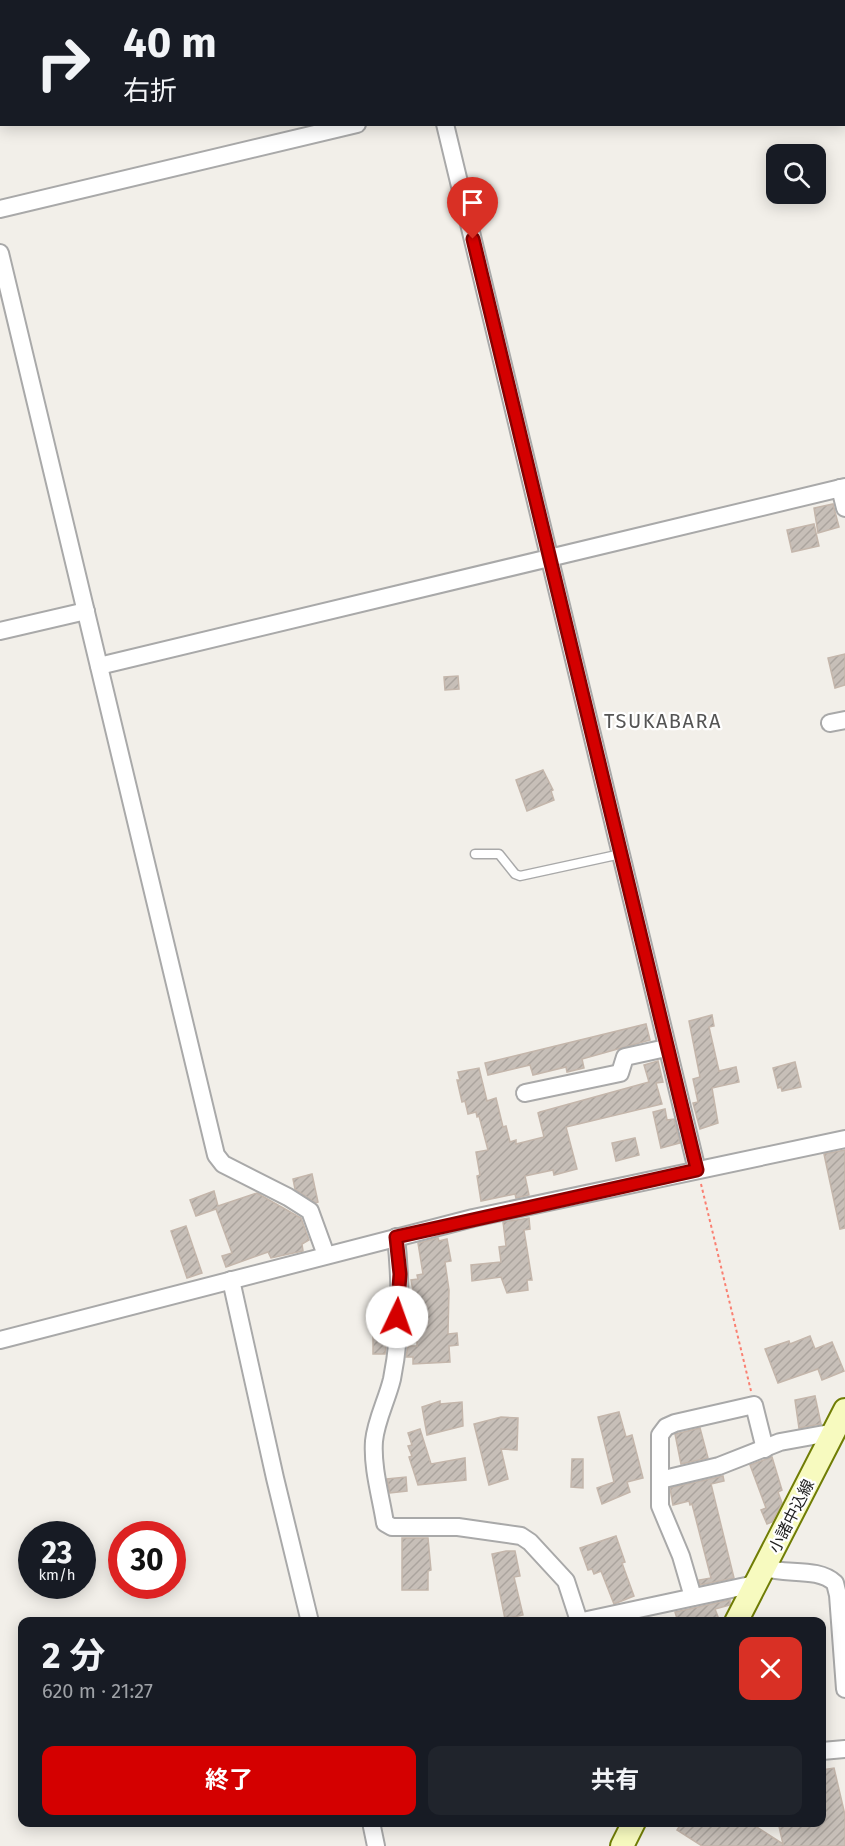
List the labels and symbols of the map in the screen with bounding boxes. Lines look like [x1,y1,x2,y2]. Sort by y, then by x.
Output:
pin [447,177,498,239]
district label: TSUKABARA [604,709,722,733]
position arrow [365,1285,429,1349]
street label: 小諸中込線 [765,1476,818,1556]
speed limit sign: 30 [108,1521,186,1599]

